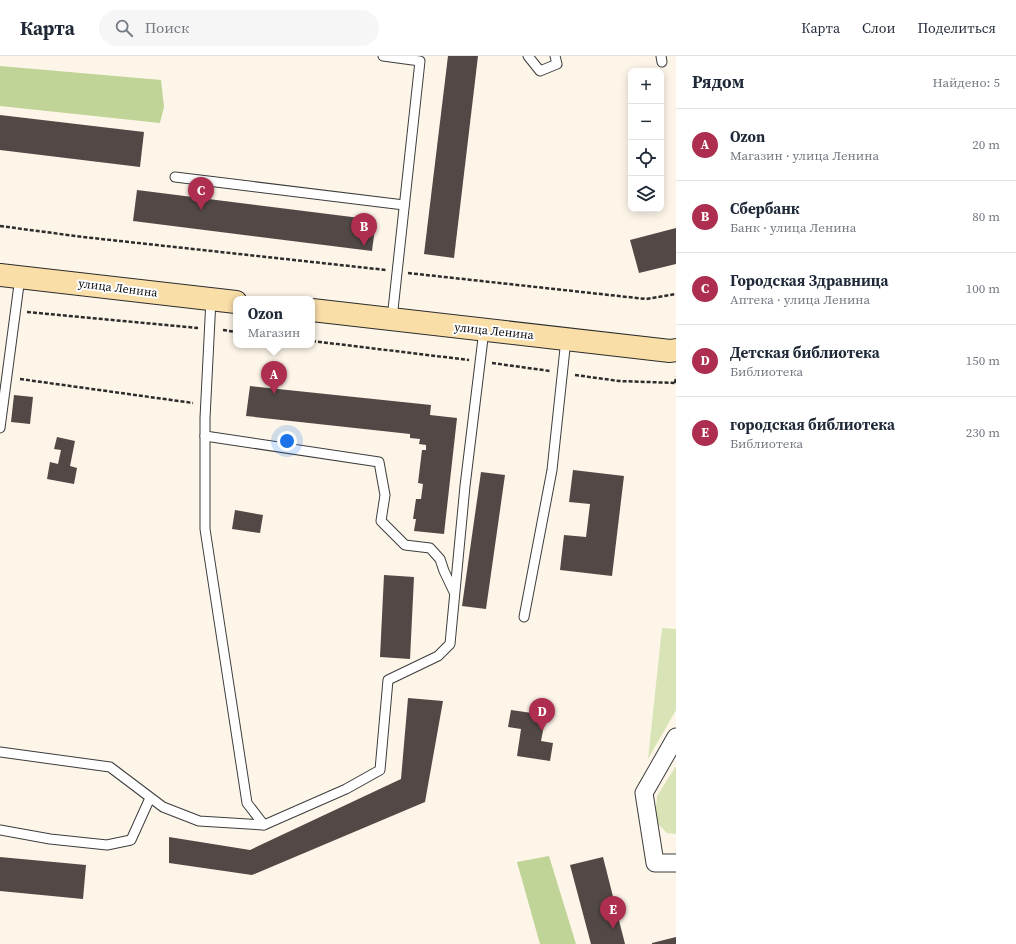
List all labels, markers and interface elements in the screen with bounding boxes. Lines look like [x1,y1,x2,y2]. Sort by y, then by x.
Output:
search box [99,10,379,46]
text: Карта [20,15,75,41]
icon: search [113,17,135,39]
text: Поиск [145,17,189,38]
text: Карта [801,18,840,38]
text: Слои [862,18,896,38]
text: Поделиться [918,18,996,38]
map controls [628,68,664,212]
button: + [628,68,664,104]
text: Рядом [692,70,744,94]
text: Найдено: 5 [933,74,1000,91]
button: − [628,104,664,140]
text: Ozon [730,126,765,147]
text: A [701,136,709,153]
text: 20 m [972,136,1000,153]
button: locate [628,140,664,176]
text: Магазин · улица Ленина [730,147,879,164]
button: layers [628,176,664,212]
pin: C [188,177,214,210]
text: Сбербанк [730,198,800,219]
text: B [701,208,709,225]
text: 80 m [972,208,1000,225]
pin: B [351,213,377,246]
text: Банк · улица Ленина [730,219,856,236]
text: Городская Здравница [730,270,889,291]
street label: улица Ленина [77,275,159,301]
text: C [701,280,709,297]
text: 100 m [966,280,1000,297]
text: Аптека · улица Ленина [730,291,870,308]
popup [233,296,315,348]
text: Ozon [248,303,283,324]
street label: улица Ленина [453,319,535,343]
text: Магазин [248,324,300,341]
text: Детская библиотека [730,342,880,363]
text: D [700,352,710,369]
text: 150 m [966,352,1000,369]
pin: A [261,361,287,394]
text: Библиотека [730,363,803,380]
text: городская библиотека [730,414,895,435]
text: E [701,424,709,441]
text: 230 m [966,424,1000,441]
your location [277,431,297,451]
text: Библиотека [730,435,803,452]
pin: D [529,698,555,731]
pin: E [600,896,626,929]

